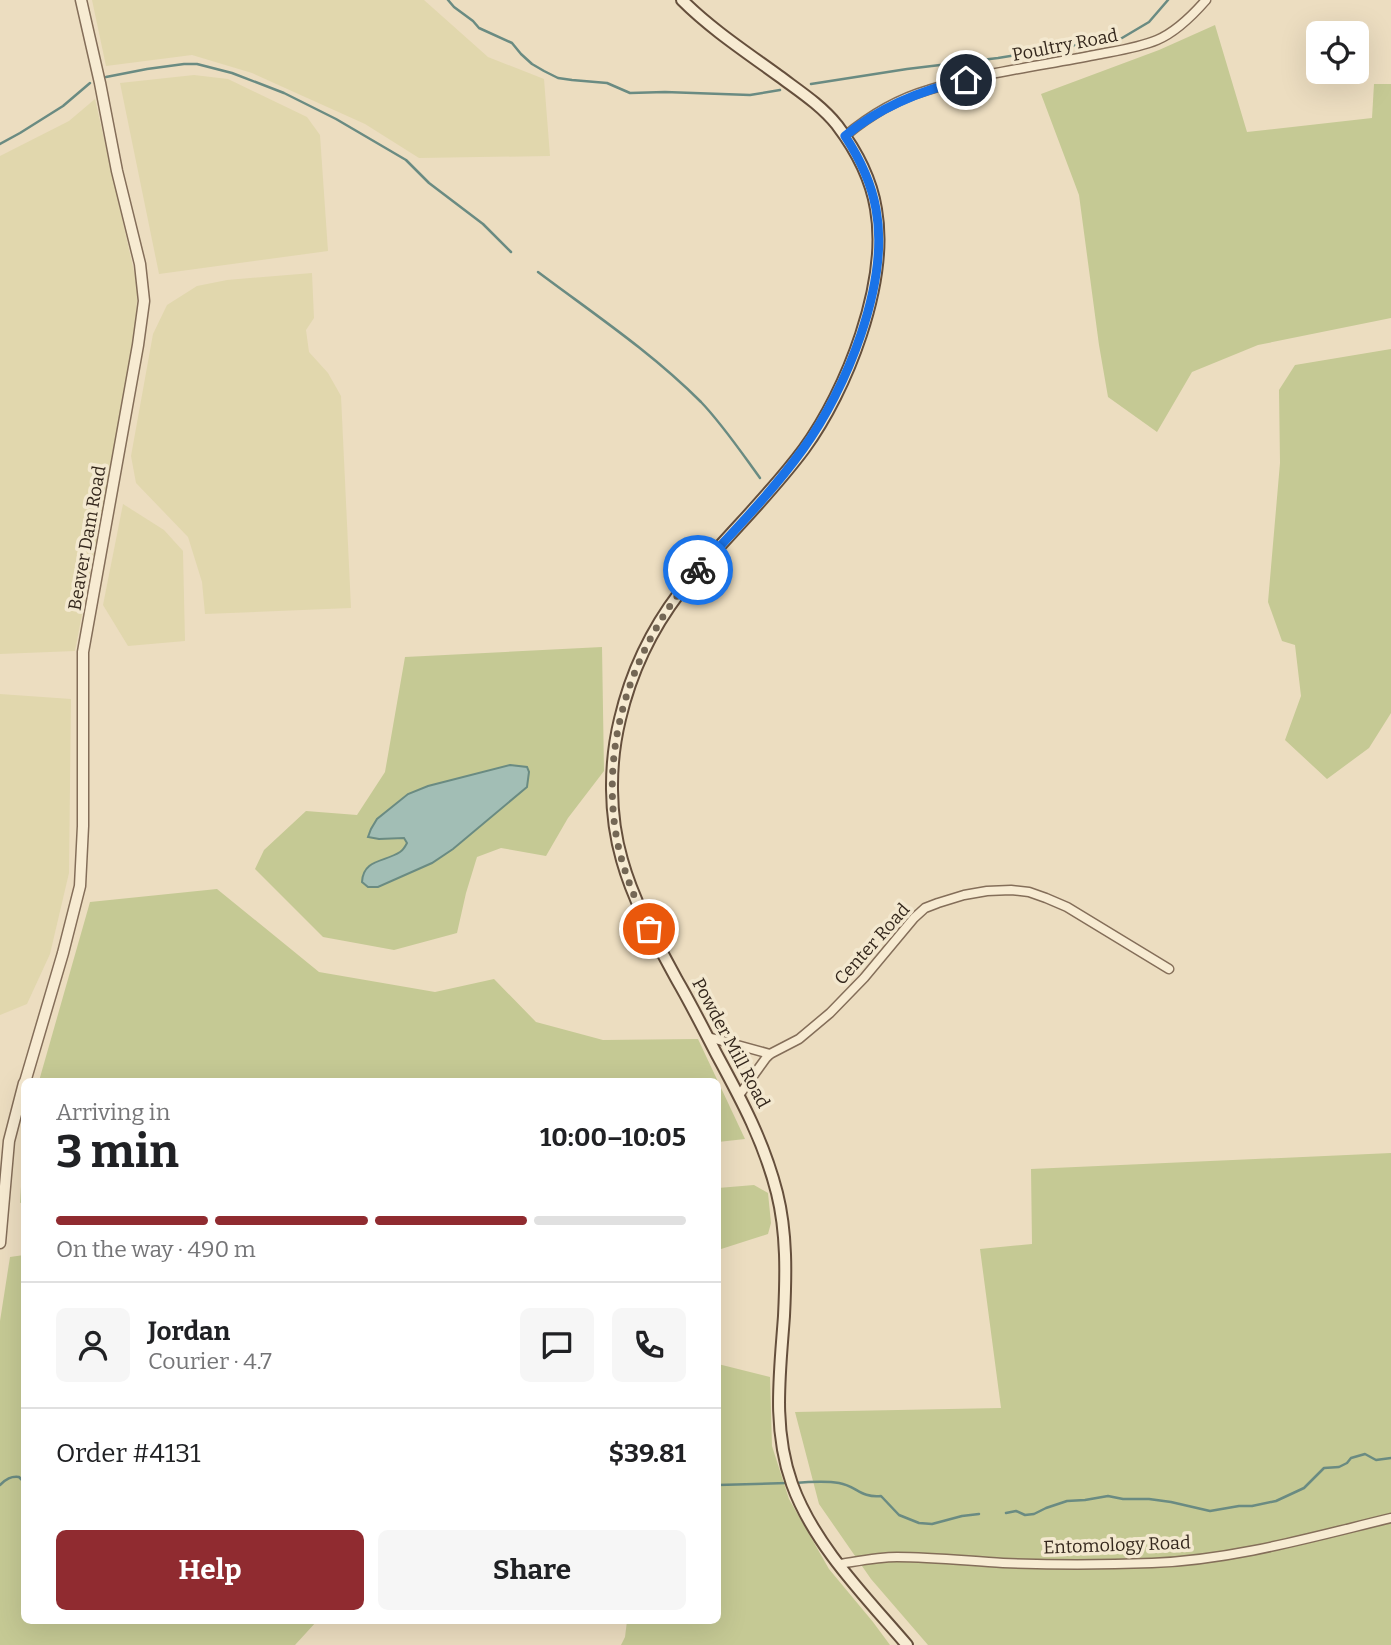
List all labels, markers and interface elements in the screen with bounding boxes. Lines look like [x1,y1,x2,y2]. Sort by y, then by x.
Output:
map controls [1306,21,1369,84]
button: locate [1306,21,1369,84]
street label: Poultry Road [1010,24,1120,66]
pin [936,50,996,110]
icon: home [947,61,985,99]
street label: Beaver Dam Road [63,464,111,612]
courier [663,535,733,605]
icon: bike [679,551,717,589]
street label: Center Road [830,898,915,989]
pin [619,899,679,959]
icon: bag [630,910,668,948]
street label: Powder Mill Road [687,974,775,1112]
text: Arriving in [56,1098,170,1126]
text: 10:00–10:05 [540,1122,686,1153]
text: 3 min [56,1124,179,1179]
text: On the way · 490 m [56,1235,256,1263]
button: person [56,1308,130,1382]
button: chat [520,1308,594,1382]
button: phone [612,1308,686,1382]
text: Jordan [148,1316,230,1347]
text: Courier · 4.7 [148,1347,272,1375]
text: Order #4131 [56,1438,201,1469]
text: $39.81 [608,1438,686,1469]
button: Help [56,1530,364,1610]
button: Share [378,1530,686,1610]
street label: Entomology Road [1043,1531,1191,1559]

